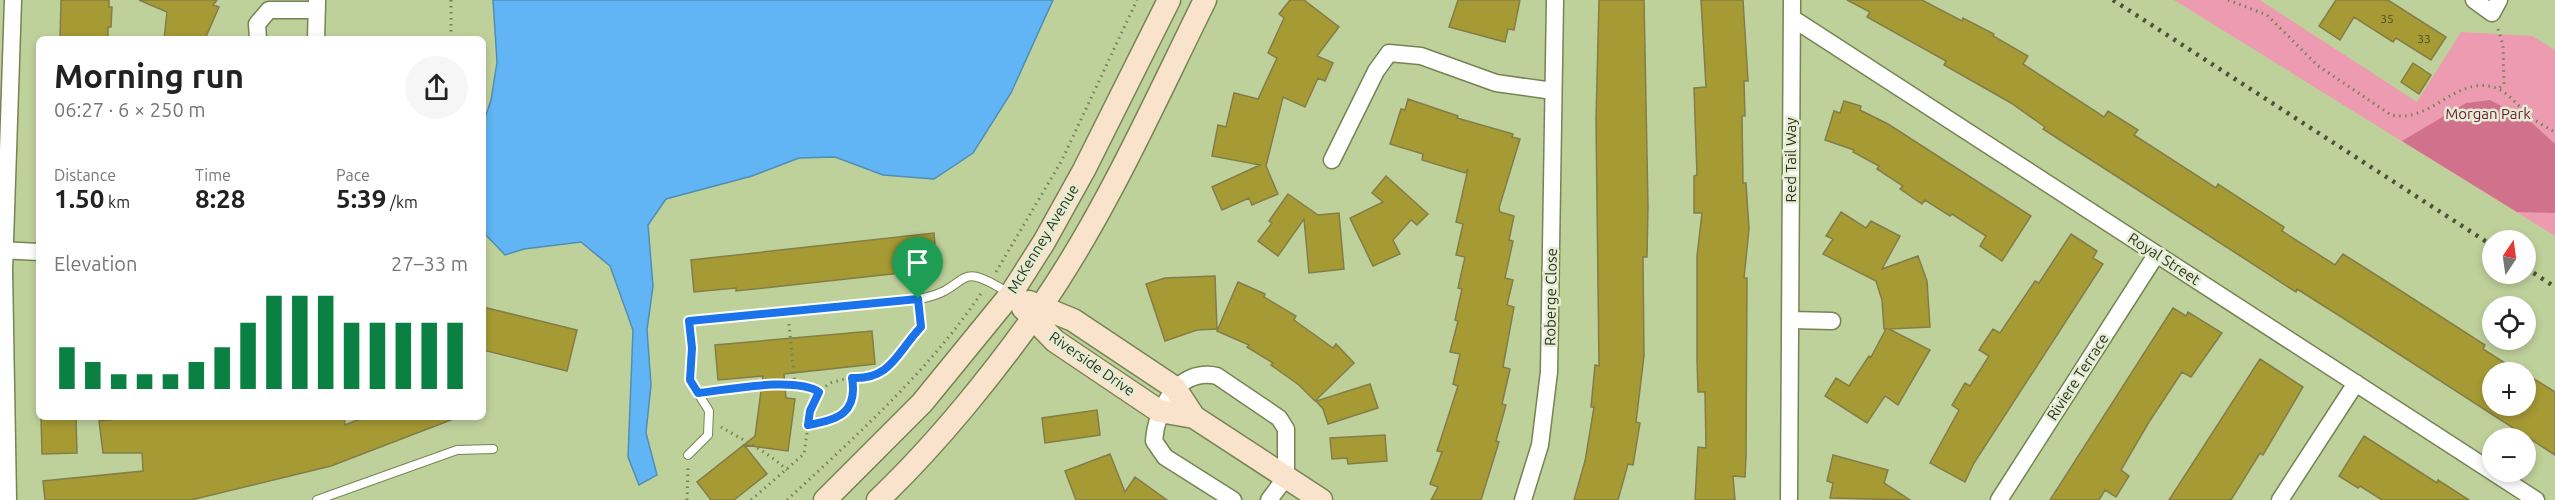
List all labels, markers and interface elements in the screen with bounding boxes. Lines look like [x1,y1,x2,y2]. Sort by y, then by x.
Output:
house number: 35 [2380,12,2394,25]
house number: 33 [2417,32,2431,45]
button: share [405,56,468,119]
text: Morning run [54,57,244,94]
text: 06:27 · 6 × 250 m [54,98,206,121]
park label: Morgan Park [2445,105,2531,122]
street label: Red Tail Way [1782,118,1799,202]
text: Distance [54,166,116,184]
text: Time [195,166,231,184]
text: Pace [336,166,370,184]
street label: McKenney Avenue [1003,181,1082,296]
text: 1.50 [54,184,104,213]
text: 8:28 [195,184,245,213]
text: 5:39 [336,184,386,213]
text: km [104,193,130,211]
text: /km [386,193,418,211]
street label: Royal Street [2125,229,2203,288]
north arrow [2482,230,2536,284]
map controls [2482,230,2536,482]
pin [892,237,943,299]
icon: arrive [901,246,934,279]
street label: Roberge Close [1541,248,1560,346]
text: Elevation [54,252,137,275]
text: 27–33 m [391,252,468,275]
button: locate [2482,296,2536,350]
street label: Riverside Drive [1046,328,1138,399]
street label: Riviere Terrace [2043,330,2112,423]
button: + [2482,362,2536,416]
button: − [2482,428,2536,482]

